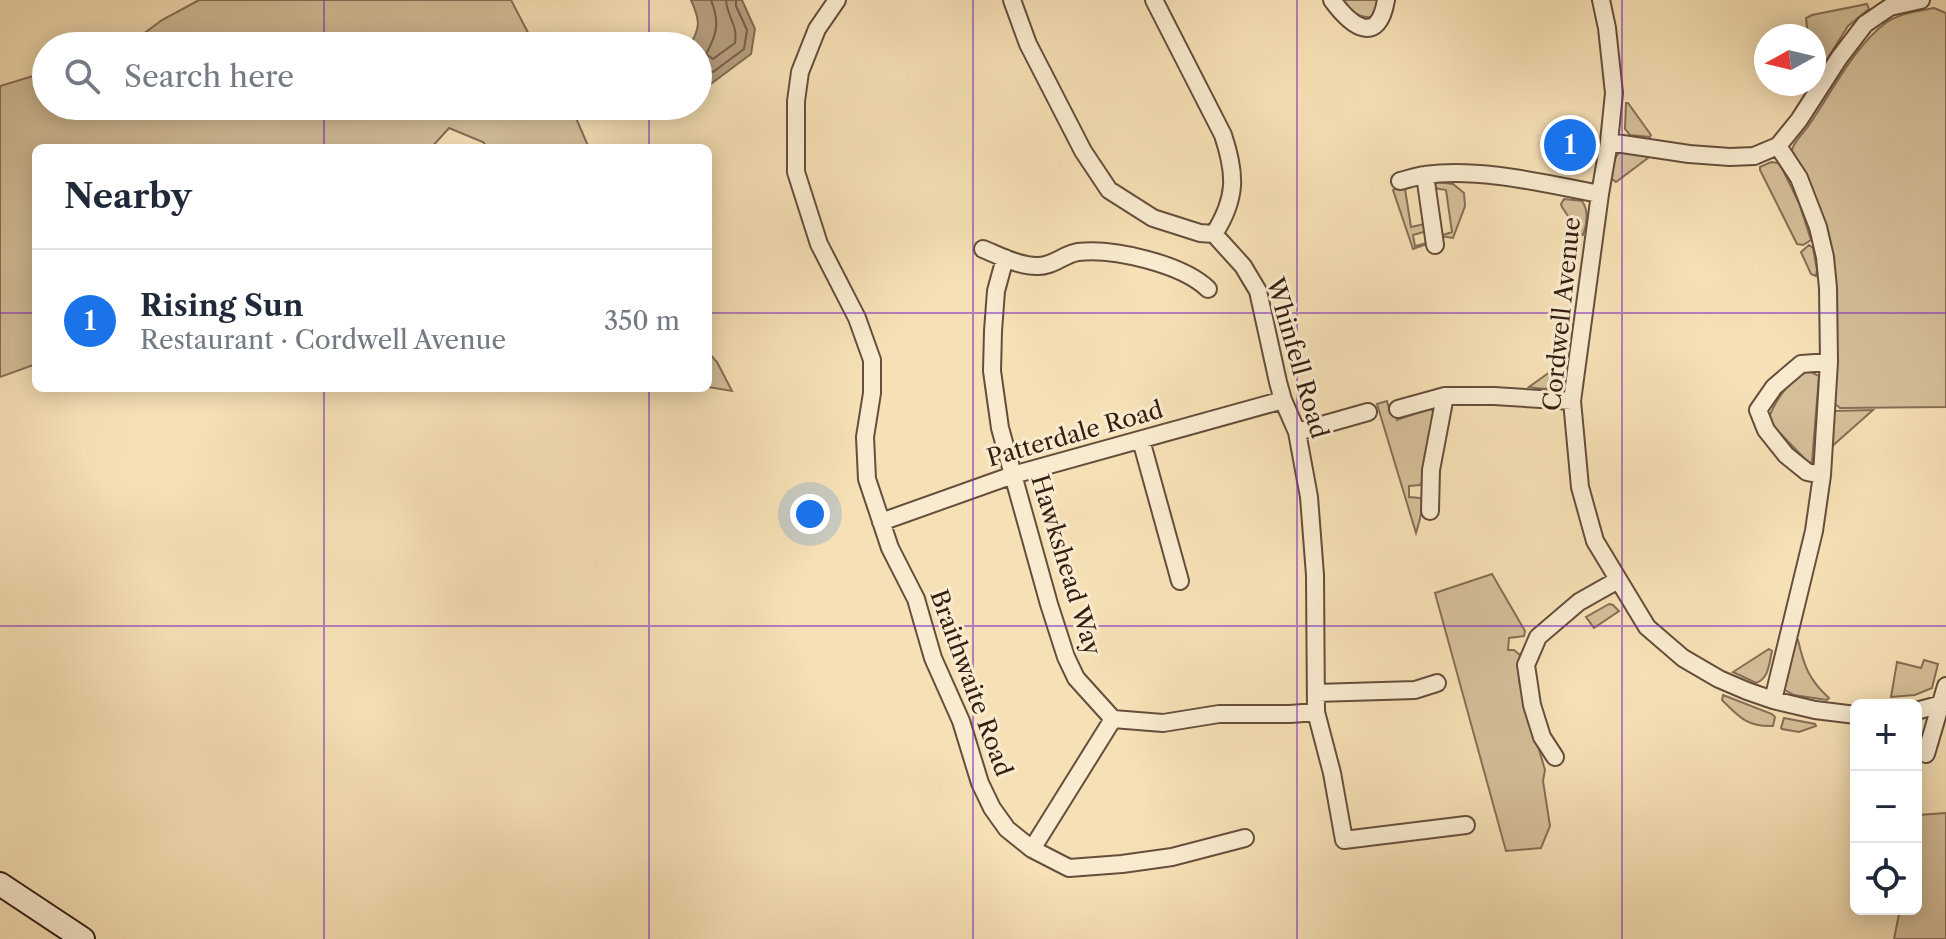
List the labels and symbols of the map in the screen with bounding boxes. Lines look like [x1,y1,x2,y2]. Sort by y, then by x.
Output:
north arrow [1754,24,1826,96]
pin: 1 [1544,115,1596,175]
street label: Cordwell Avenue [1537,215,1586,412]
street label: Whinfell Road [1260,273,1334,442]
street label: Patterdale Road [983,394,1167,473]
street label: Hawkshead Way [1025,471,1108,659]
your location [790,494,830,534]
street label: Braithwaite Road [924,586,1019,780]

